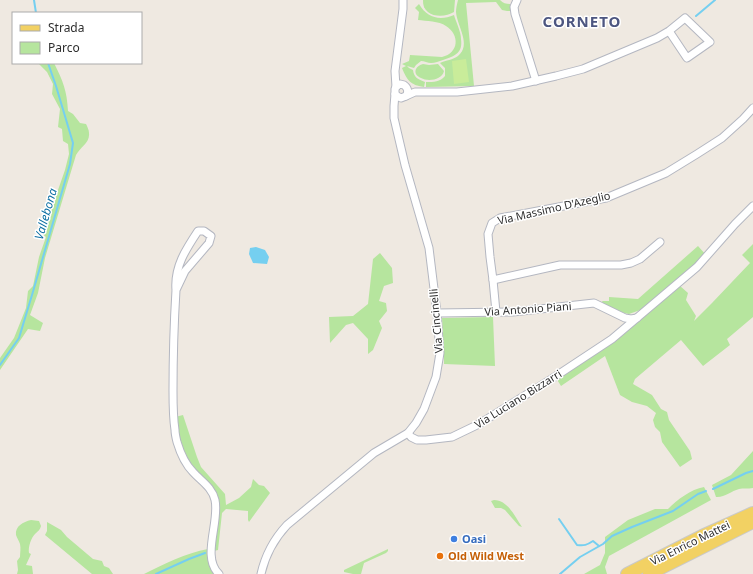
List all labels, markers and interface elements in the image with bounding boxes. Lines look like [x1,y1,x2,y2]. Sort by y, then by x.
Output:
district label: CORNETO [543,11,621,31]
legend [12,12,142,64]
text: Strada [48,19,84,36]
text: Parco [48,39,80,56]
water label: Vallebona [30,186,61,242]
street label: Via Massimo D'Azeglio [496,187,612,228]
street label: Via Cincinelli [425,288,446,354]
street label: Via Antonio Piani [484,298,572,319]
street label: Via Luciano Bizzarri [471,366,564,431]
street label: Via Enrico Mattei [648,517,732,568]
place label: Oasi [462,531,486,546]
marker: Oasi [449,534,459,544]
place label: Old Wild West [448,548,524,563]
marker: Old Wild West [435,551,445,561]

